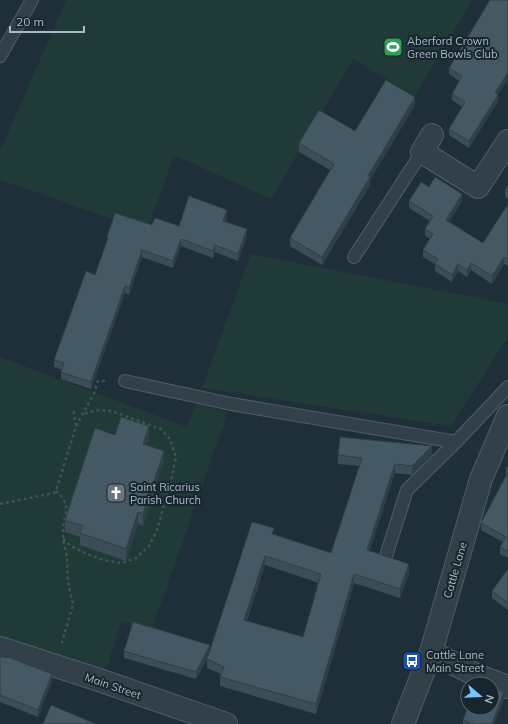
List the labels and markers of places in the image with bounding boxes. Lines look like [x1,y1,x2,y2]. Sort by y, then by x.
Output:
place label: Aberford Crown Green Bowls Club [407,34,498,61]
sports icon: Aberford Crown Green Bowls Club [382,36,404,58]
place label: Saint Ricarius Parish Church [130,480,201,507]
church icon: Saint Ricarius Parish Church [105,482,127,504]
place label: Cattle Lane Main Street [426,648,485,675]
bus stop icon: Cattle Lane Main Street [401,650,423,672]

